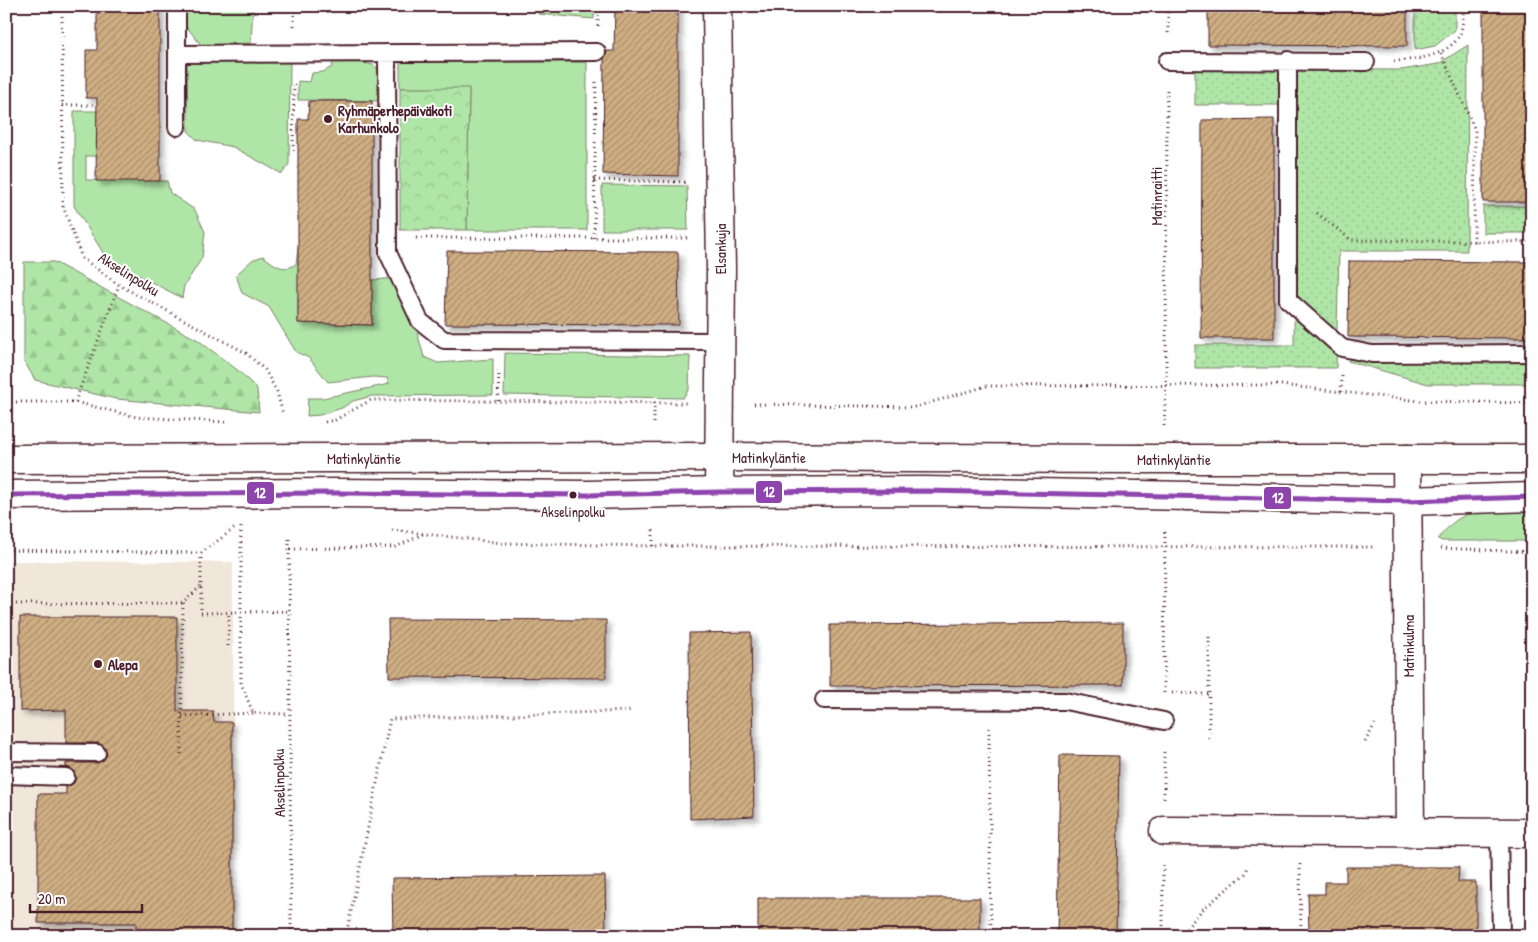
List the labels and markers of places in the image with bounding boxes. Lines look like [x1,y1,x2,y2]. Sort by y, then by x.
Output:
place label: Ryhmäperhepäiväkoti Karhunkolo [338,100,452,138]
marker: Ryhmäperhepäiväkoti Karhunkolo [322,113,334,125]
marker: Akselinpolku [568,490,578,500]
place label: Akselinpolku [541,502,605,522]
place label: Alepa [108,654,138,676]
marker: Alepa [92,658,104,670]

